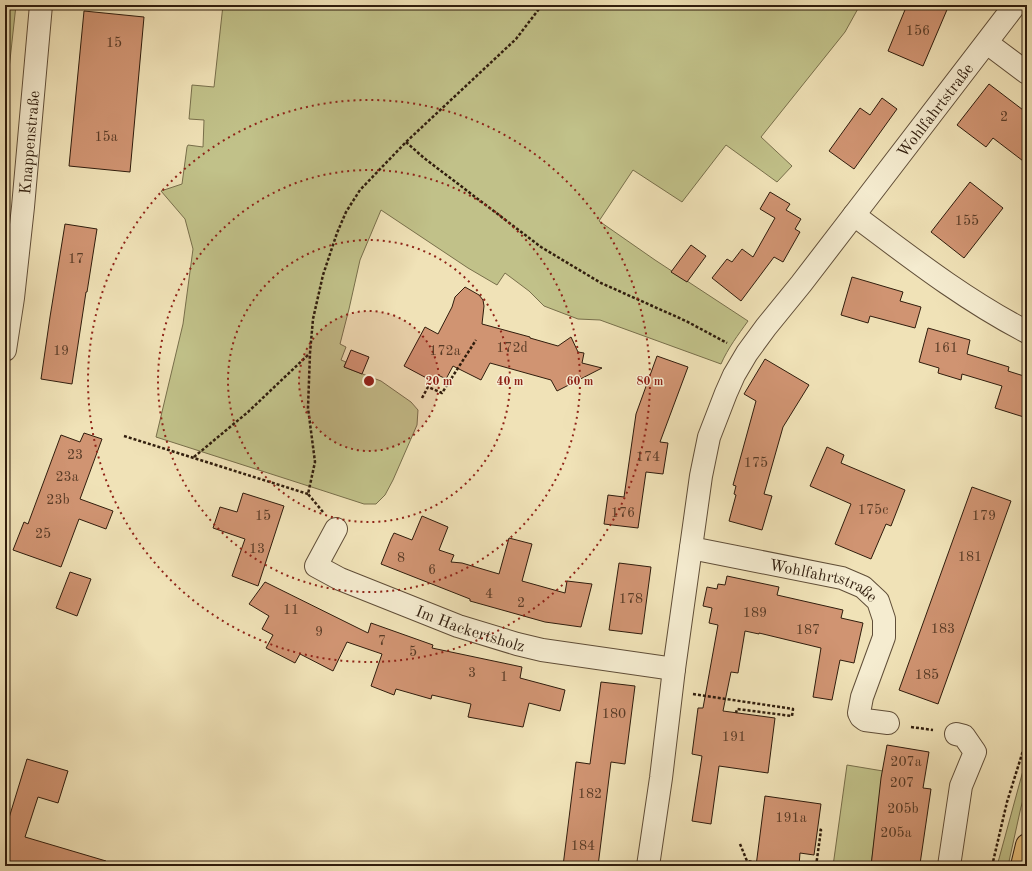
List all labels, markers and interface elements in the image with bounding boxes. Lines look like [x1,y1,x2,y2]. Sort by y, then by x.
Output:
house number: 156 [906,24,930,38]
house number: 15 [106,36,122,50]
street label: Wohlfahrtstraße [895,61,977,161]
street label: Knappenstraße [18,90,43,195]
house number: 2 [1000,110,1008,124]
house number: 15a [94,130,118,144]
house number: 155 [955,214,979,228]
house number: 17 [68,252,84,266]
house number: 172d [496,341,528,355]
house number: 161 [934,341,958,355]
house number: 19 [53,344,69,358]
house number: 172a [429,344,461,358]
centre of rings [362,374,376,388]
text: 20 m [426,376,453,388]
text: 40 m [497,376,524,388]
text: 60 m [567,376,594,388]
text: 80 m [637,376,664,388]
house number: 23 [67,448,83,462]
house number: 174 [636,450,660,464]
house number: 175 [744,456,768,470]
house number: 23a [55,470,79,484]
house number: 23b [46,493,70,507]
house number: 175c [858,503,888,517]
house number: 176 [611,506,635,520]
house number: 15 [255,509,271,523]
house number: 179 [972,509,996,523]
house number: 25 [35,527,51,541]
house number: 13 [249,542,265,556]
house number: 181 [958,550,982,564]
house number: 8 [397,551,405,565]
street label: Wohlfahrtstraße [768,558,879,606]
house number: 6 [428,563,436,577]
house number: 4 [485,587,493,601]
house number: 178 [619,592,643,606]
house number: 2 [517,596,525,610]
house number: 11 [283,603,299,617]
street label: Im Hackertsholz [413,604,526,656]
house number: 189 [743,606,767,620]
house number: 183 [931,622,955,636]
house number: 187 [796,623,820,637]
house number: 9 [315,625,323,639]
house number: 7 [378,634,386,648]
house number: 5 [409,645,417,659]
house number: 3 [468,666,476,680]
house number: 185 [915,668,939,682]
house number: 1 [500,670,508,684]
house number: 180 [602,707,626,721]
house number: 191 [722,730,746,744]
house number: 207a [890,755,922,769]
house number: 207 [890,776,914,790]
house number: 182 [578,787,602,801]
house number: 205b [887,802,919,816]
house number: 191a [775,811,807,825]
house number: 205a [880,826,912,840]
house number: 184 [571,839,595,853]

